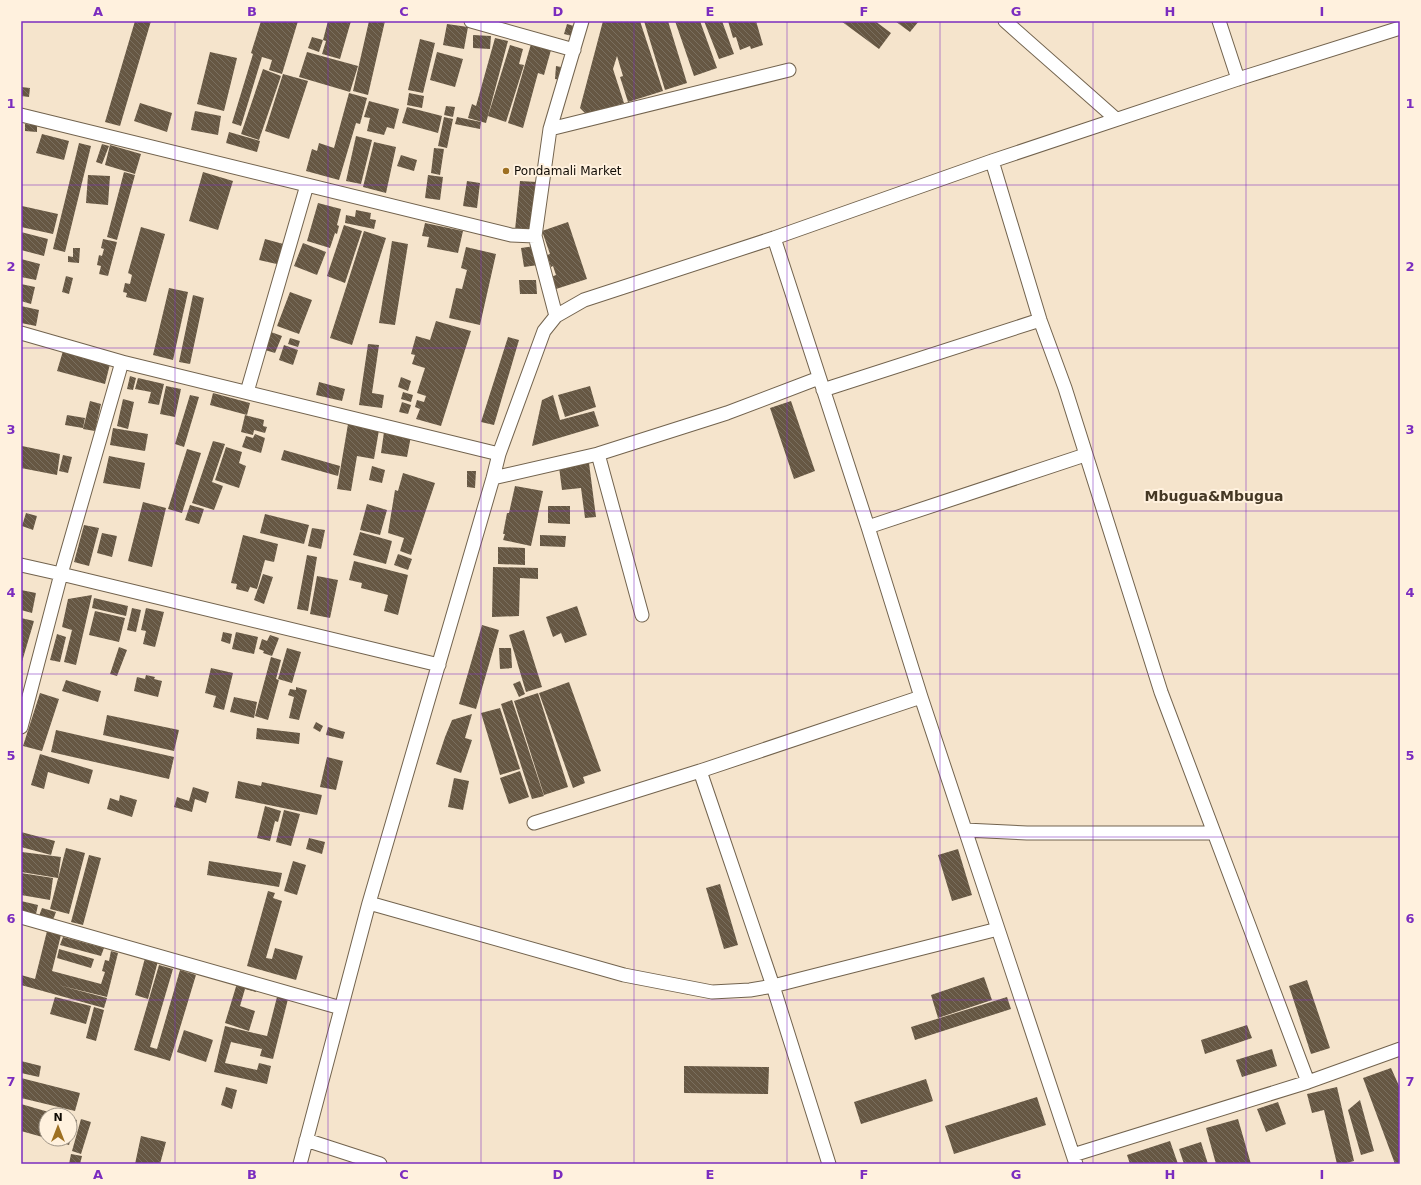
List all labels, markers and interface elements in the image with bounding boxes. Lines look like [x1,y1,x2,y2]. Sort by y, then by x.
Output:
text: A [93,4,103,19]
text: B [247,4,257,19]
text: C [399,4,409,19]
text: D [553,4,564,19]
text: E [706,4,714,19]
text: F [860,4,868,19]
text: G [1011,4,1021,19]
text: H [1165,4,1175,19]
text: I [1320,4,1324,19]
text: 1 [6,96,16,111]
text: 1 [1405,96,1415,111]
place label: Pondamali Market [514,164,622,178]
marker: Pondamali Market [501,166,511,176]
text: 2 [6,259,16,274]
text: 2 [1405,259,1415,274]
text: 3 [6,422,16,437]
text: 3 [1405,422,1415,437]
district label: Mbugua&Mbugua [1145,488,1283,504]
text: 4 [6,585,16,600]
text: 4 [1405,585,1415,600]
text: 5 [6,748,16,763]
text: 5 [1405,748,1415,763]
text: 6 [6,911,16,926]
text: 6 [1405,911,1415,926]
text: 7 [6,1074,16,1089]
text: 7 [1405,1074,1415,1089]
north arrow [38,1107,78,1147]
text: N [53,1111,63,1124]
text: A [93,1167,103,1182]
text: B [247,1167,257,1182]
text: C [399,1167,409,1182]
text: D [553,1167,564,1182]
text: E [706,1167,714,1182]
text: F [860,1167,868,1182]
text: G [1011,1167,1021,1182]
text: H [1165,1167,1175,1182]
text: I [1320,1167,1324,1182]

